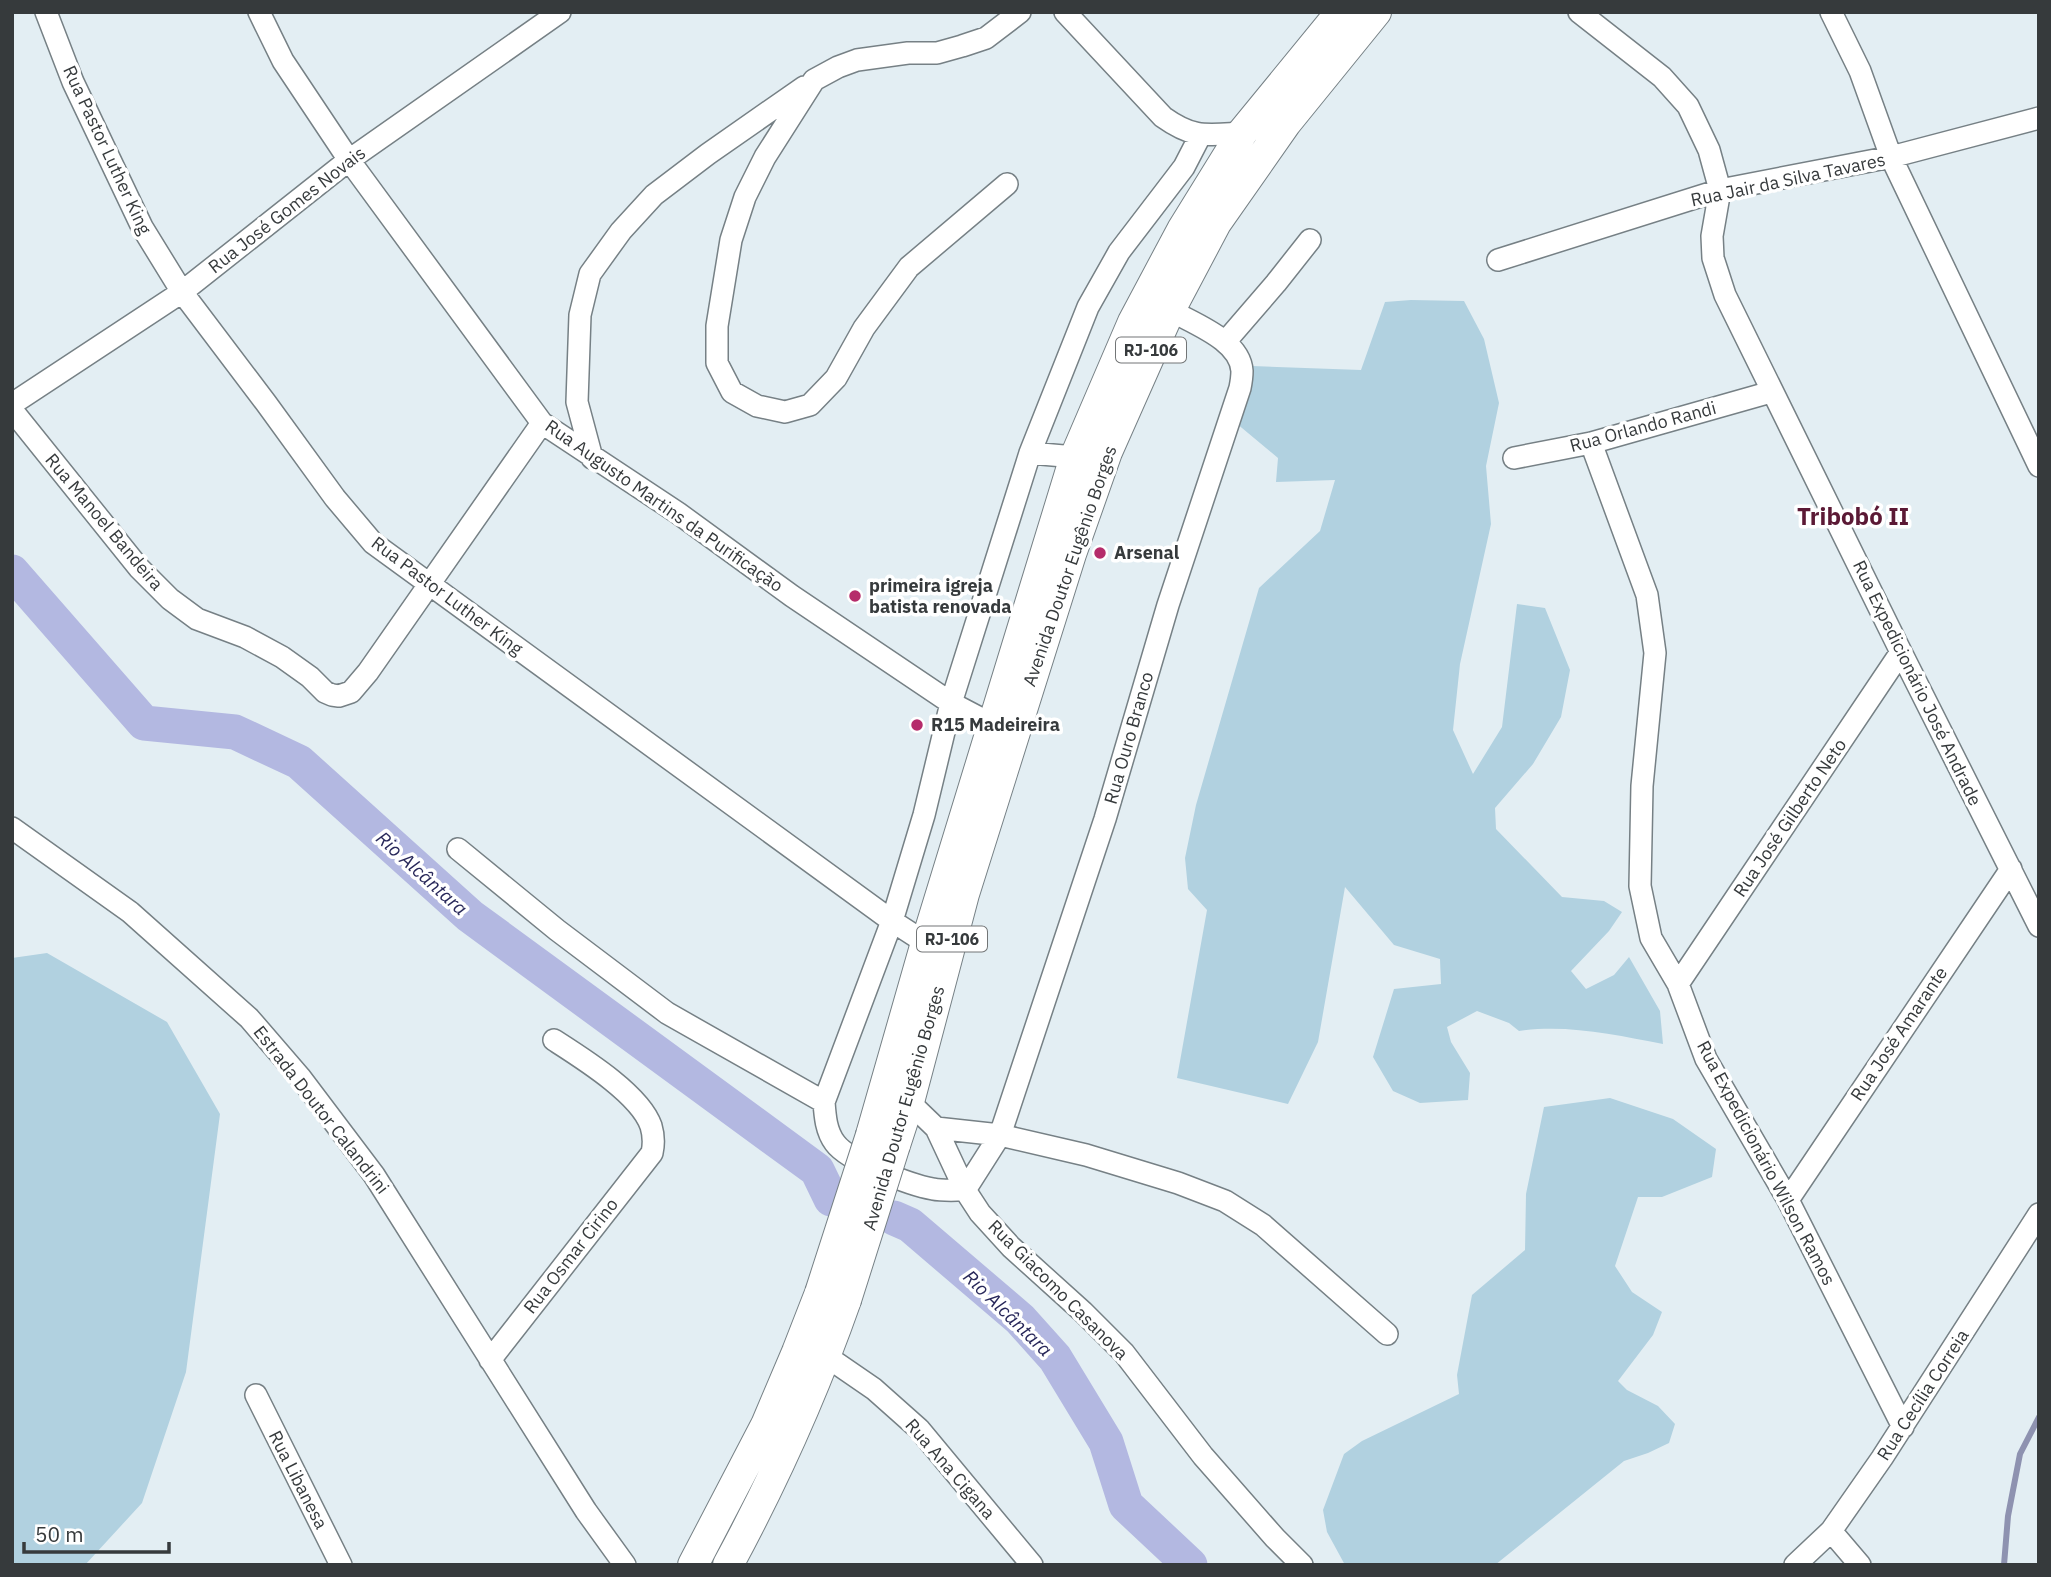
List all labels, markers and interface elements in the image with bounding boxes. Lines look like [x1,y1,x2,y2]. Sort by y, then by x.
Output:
street label: Rua Pastor Luther King [58,62,157,238]
street label: Rua José Gomes Novais [203,141,370,278]
street label: Rua Jair da Silva Tavares [1689,148,1887,211]
road number: RJ-106 [1116,338,1186,362]
street label: Rua Orlando Randi [1567,396,1719,457]
street label: Rua Augusto Martins da Purificação [541,414,788,597]
street label: Avenida Doutor Eugênio Borges [1017,442,1122,689]
street label: Rua Manoel Bandeira [40,449,169,595]
district label: Tribobó II [1797,500,1909,532]
street label: Rua Pastor Luther King [367,531,528,660]
place label: Arsenal [1114,541,1180,564]
marker: Arsenal [1092,545,1108,561]
street label: Rua Expedicionário José Andrade [1848,556,1987,809]
place label: primeira igreja batista renovada [869,574,1011,618]
marker: primeira igreja batista renovada [847,588,863,604]
street label: Rua Ouro Branco [1099,669,1158,807]
place label: R15 Madeireira [931,713,1060,736]
marker: R15 Madeireira [909,717,925,733]
street label: Rua José Gilberto Neto [1728,734,1851,901]
water label: Rio Alcântara [371,826,473,920]
road number: RJ-106 [917,926,987,951]
street label: Rua José Amarante [1845,962,1952,1105]
street label: Avenida Doutor Eugênio Borges [858,983,950,1233]
street label: Estrada Doutor Calandrini [249,1021,394,1198]
street label: Rua Expedicionário Wilson Ramos [1692,1037,1841,1289]
street label: Rua Osmar Cirino [518,1193,623,1318]
street label: Rua Giacomo Casanova [983,1215,1134,1365]
water label: Rio Alcântara [958,1265,1058,1361]
street label: Rua Cecília Correia [1872,1324,1974,1465]
street label: Rua Ana Cigana [900,1414,1001,1524]
street label: Rua Libanesa [264,1427,333,1533]
scale bar [24,1510,170,1554]
text: 50 m [35,1520,84,1548]

